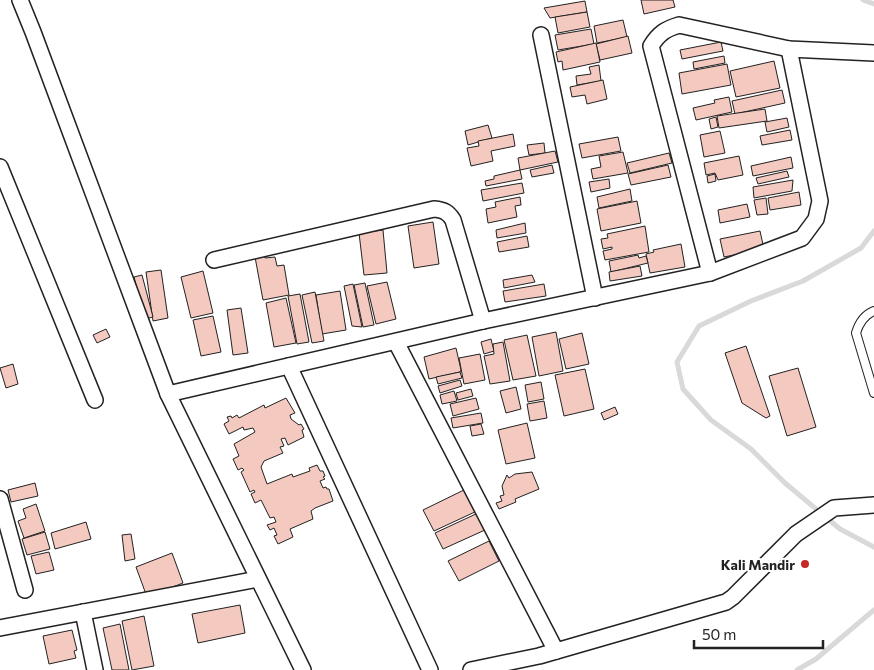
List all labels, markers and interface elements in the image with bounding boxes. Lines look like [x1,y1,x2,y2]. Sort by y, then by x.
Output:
place label: Kali Mandir [721,556,795,573]
marker: Kali Mandir [799,558,811,570]
scale bar [694,618,823,650]
text: 50 m [702,625,736,643]

